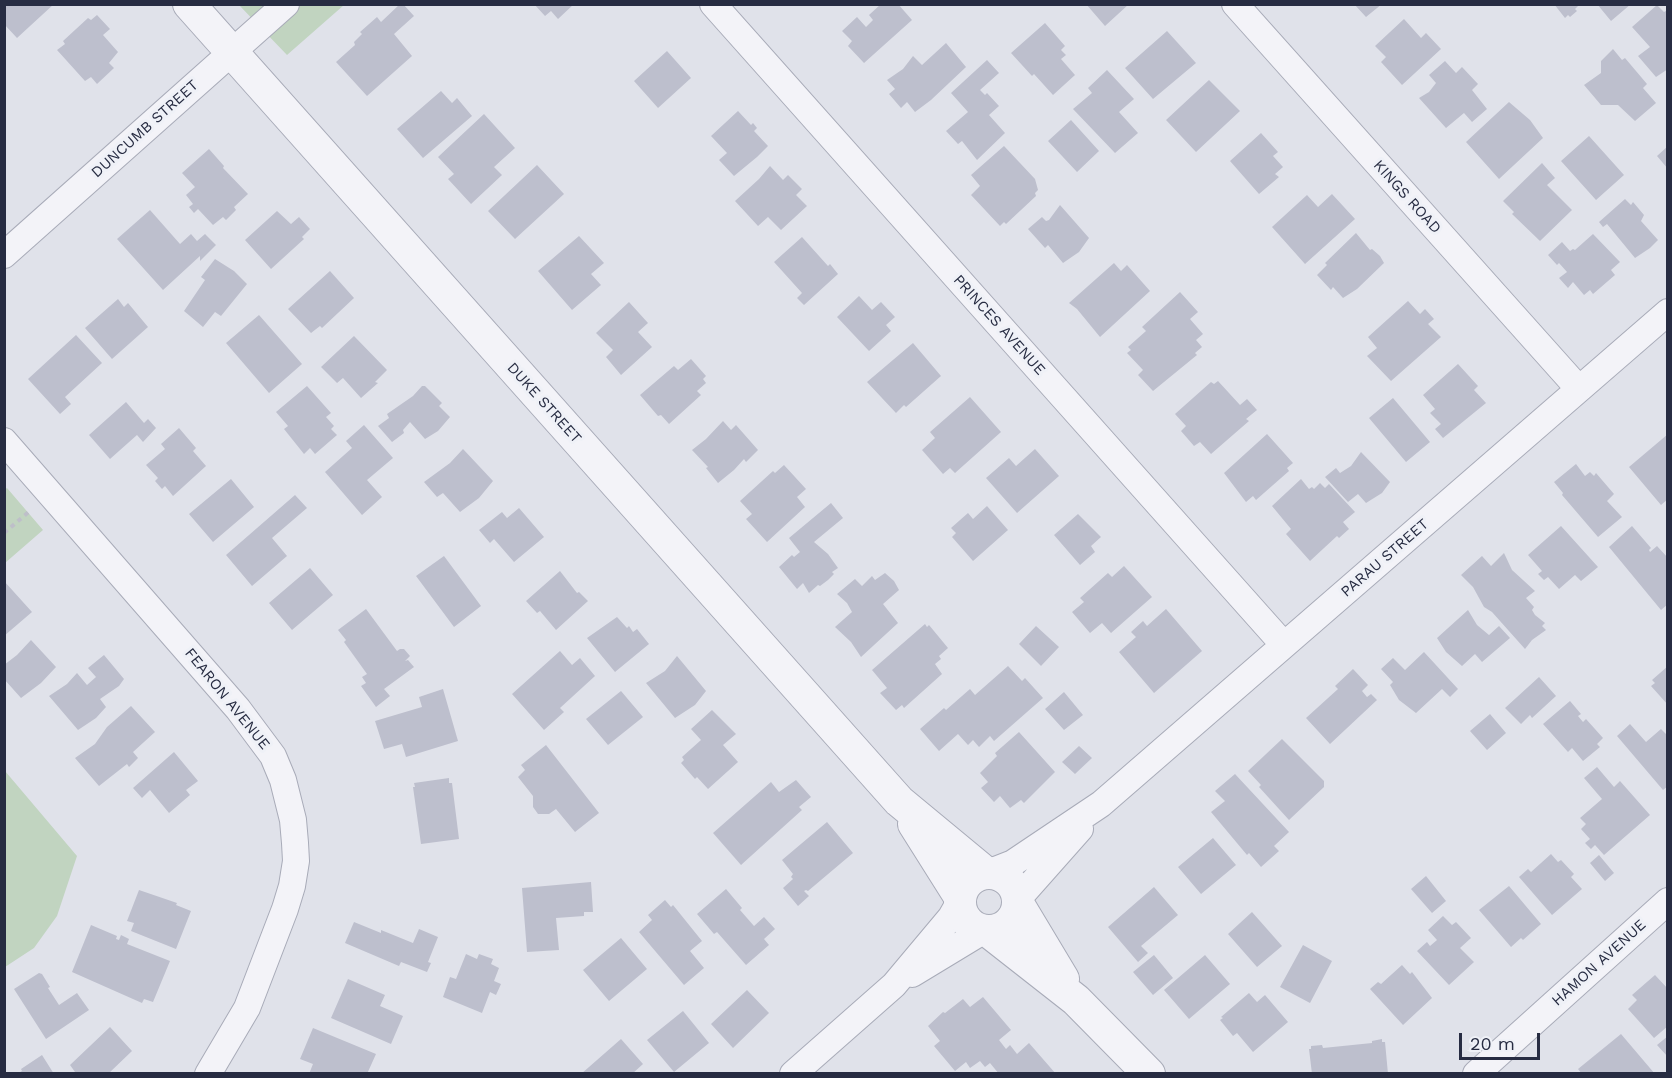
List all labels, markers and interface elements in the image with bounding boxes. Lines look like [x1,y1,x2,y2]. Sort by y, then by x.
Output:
street label: DUNCUMB STREET [88,76,202,182]
street label: KINGS ROAD [1369,157,1445,237]
street label: PRINCES AVENUE [949,271,1049,379]
street label: DUKE STREET [503,359,585,447]
street label: PARAU STREET [1338,515,1432,601]
street label: FEARON AVENUE [181,645,273,753]
street label: HAMON AVENUE [1548,916,1650,1010]
scale bar [1462,1021,1543,1059]
text: 20 m [1470,1033,1515,1054]

